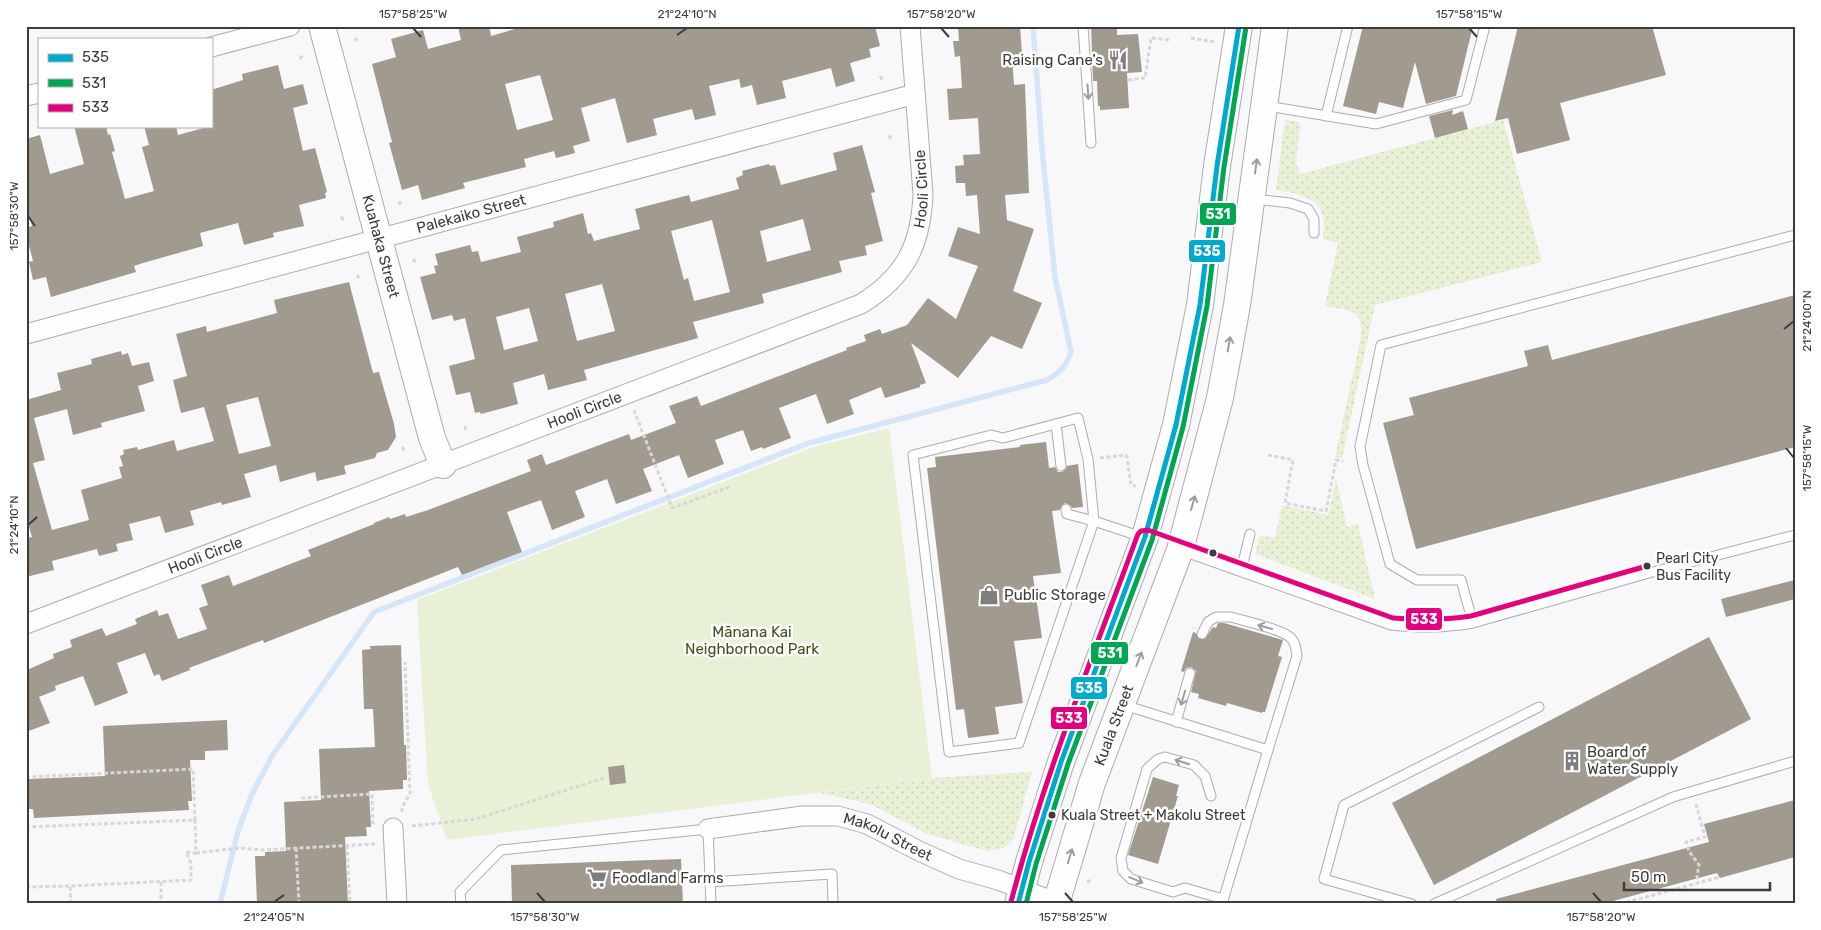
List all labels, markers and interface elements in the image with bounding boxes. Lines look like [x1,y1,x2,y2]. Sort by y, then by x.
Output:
text: 157°58'25"W [379,7,448,21]
text: 21°24'10"N [657,7,717,21]
text: 157°58'20"W [906,7,976,21]
text: 157°58'15"W [1436,7,1503,21]
legend [38,38,212,128]
text: 535 [82,48,109,66]
restaurant icon: Raising Cane's [1107,49,1129,71]
place label: Raising Cane's [1002,51,1103,69]
text: 531 [82,74,106,92]
one-way arrow [1083,84,1092,100]
text: 533 [82,98,109,116]
street label: Hooli Circle [910,149,932,230]
one-way arrow [1251,159,1261,175]
text: 157°58'30"W [7,181,21,251]
street label: Palekaiko Street [414,190,528,237]
street label: Kuahaka Street [358,193,403,300]
line badge: 531 [1199,202,1237,226]
text: 531 [1205,206,1231,223]
line badge: 535 [1188,239,1226,263]
text: 535 [1193,243,1221,260]
text: 21°24'00"N [1800,290,1814,352]
one-way arrow [1225,337,1235,353]
street label: Hooli Circle [545,388,624,432]
text: 157°58'15"W [1800,424,1814,491]
text: 21°24'10"N [7,495,21,555]
one-way arrow [1189,495,1199,511]
street label: Hooli Circle [165,533,245,578]
unlabelled marker [1208,548,1218,558]
place label: Pearl City Bus Facility [1656,550,1731,584]
marker: Pearl City Bus Facility [1642,561,1652,571]
shop icon: Public Storage [978,584,1000,606]
place label: Public Storage [1004,586,1106,604]
line badge: 533 [1405,607,1443,631]
text: 533 [1410,611,1438,628]
one-way arrow [1257,622,1273,632]
park label: Mānana Kai Neighborhood Park [685,623,819,658]
line badge: 531 [1090,641,1129,665]
text: 531 [1097,645,1123,662]
one-way arrow [1135,651,1144,667]
line badge: 535 [1070,676,1108,700]
text: 535 [1075,680,1103,697]
street label: Kuala Street [1090,682,1137,768]
one-way arrow [1177,689,1187,705]
line badge: 533 [1050,706,1088,730]
text: 533 [1055,710,1083,727]
place label: Board of Water Supply [1587,743,1678,778]
building icon: Board of Water Supply [1561,750,1583,772]
one-way arrow [1174,756,1190,766]
place label: Kuala Street + Makolu Street [1061,807,1246,824]
street label: Makolu Street [841,809,935,865]
marker: Kuala Street + Makolu Street [1047,810,1057,820]
one-way arrow [1065,848,1075,864]
scale bar [1624,860,1770,892]
supermarket icon: Foodland Farms [586,867,608,889]
text: 50 m [1631,868,1666,886]
place label: Foodland Farms [612,869,724,887]
one-way arrow [1128,876,1143,885]
text: 21°24'05"N [243,910,305,924]
text: 157°58'30"W [510,910,580,924]
text: 157°58'25"W [1039,910,1108,924]
text: 157°58'20"W [1566,910,1636,924]

